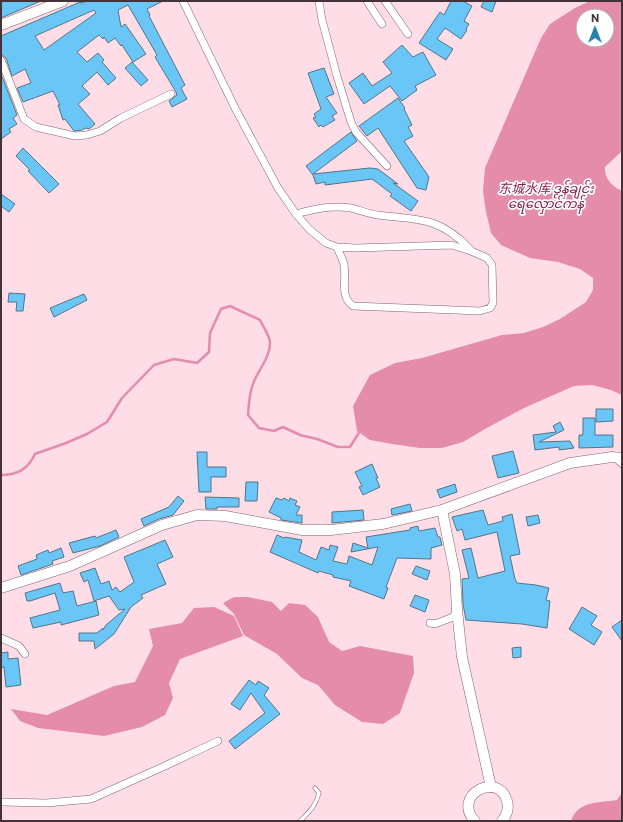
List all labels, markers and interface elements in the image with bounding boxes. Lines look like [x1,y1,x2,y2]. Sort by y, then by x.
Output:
north arrow [575,8,615,48]
text: N [591,11,599,24]
water label: 东城水库 ဒွန်ချင်း ရေလှောင်ကန် [498,179,595,215]

